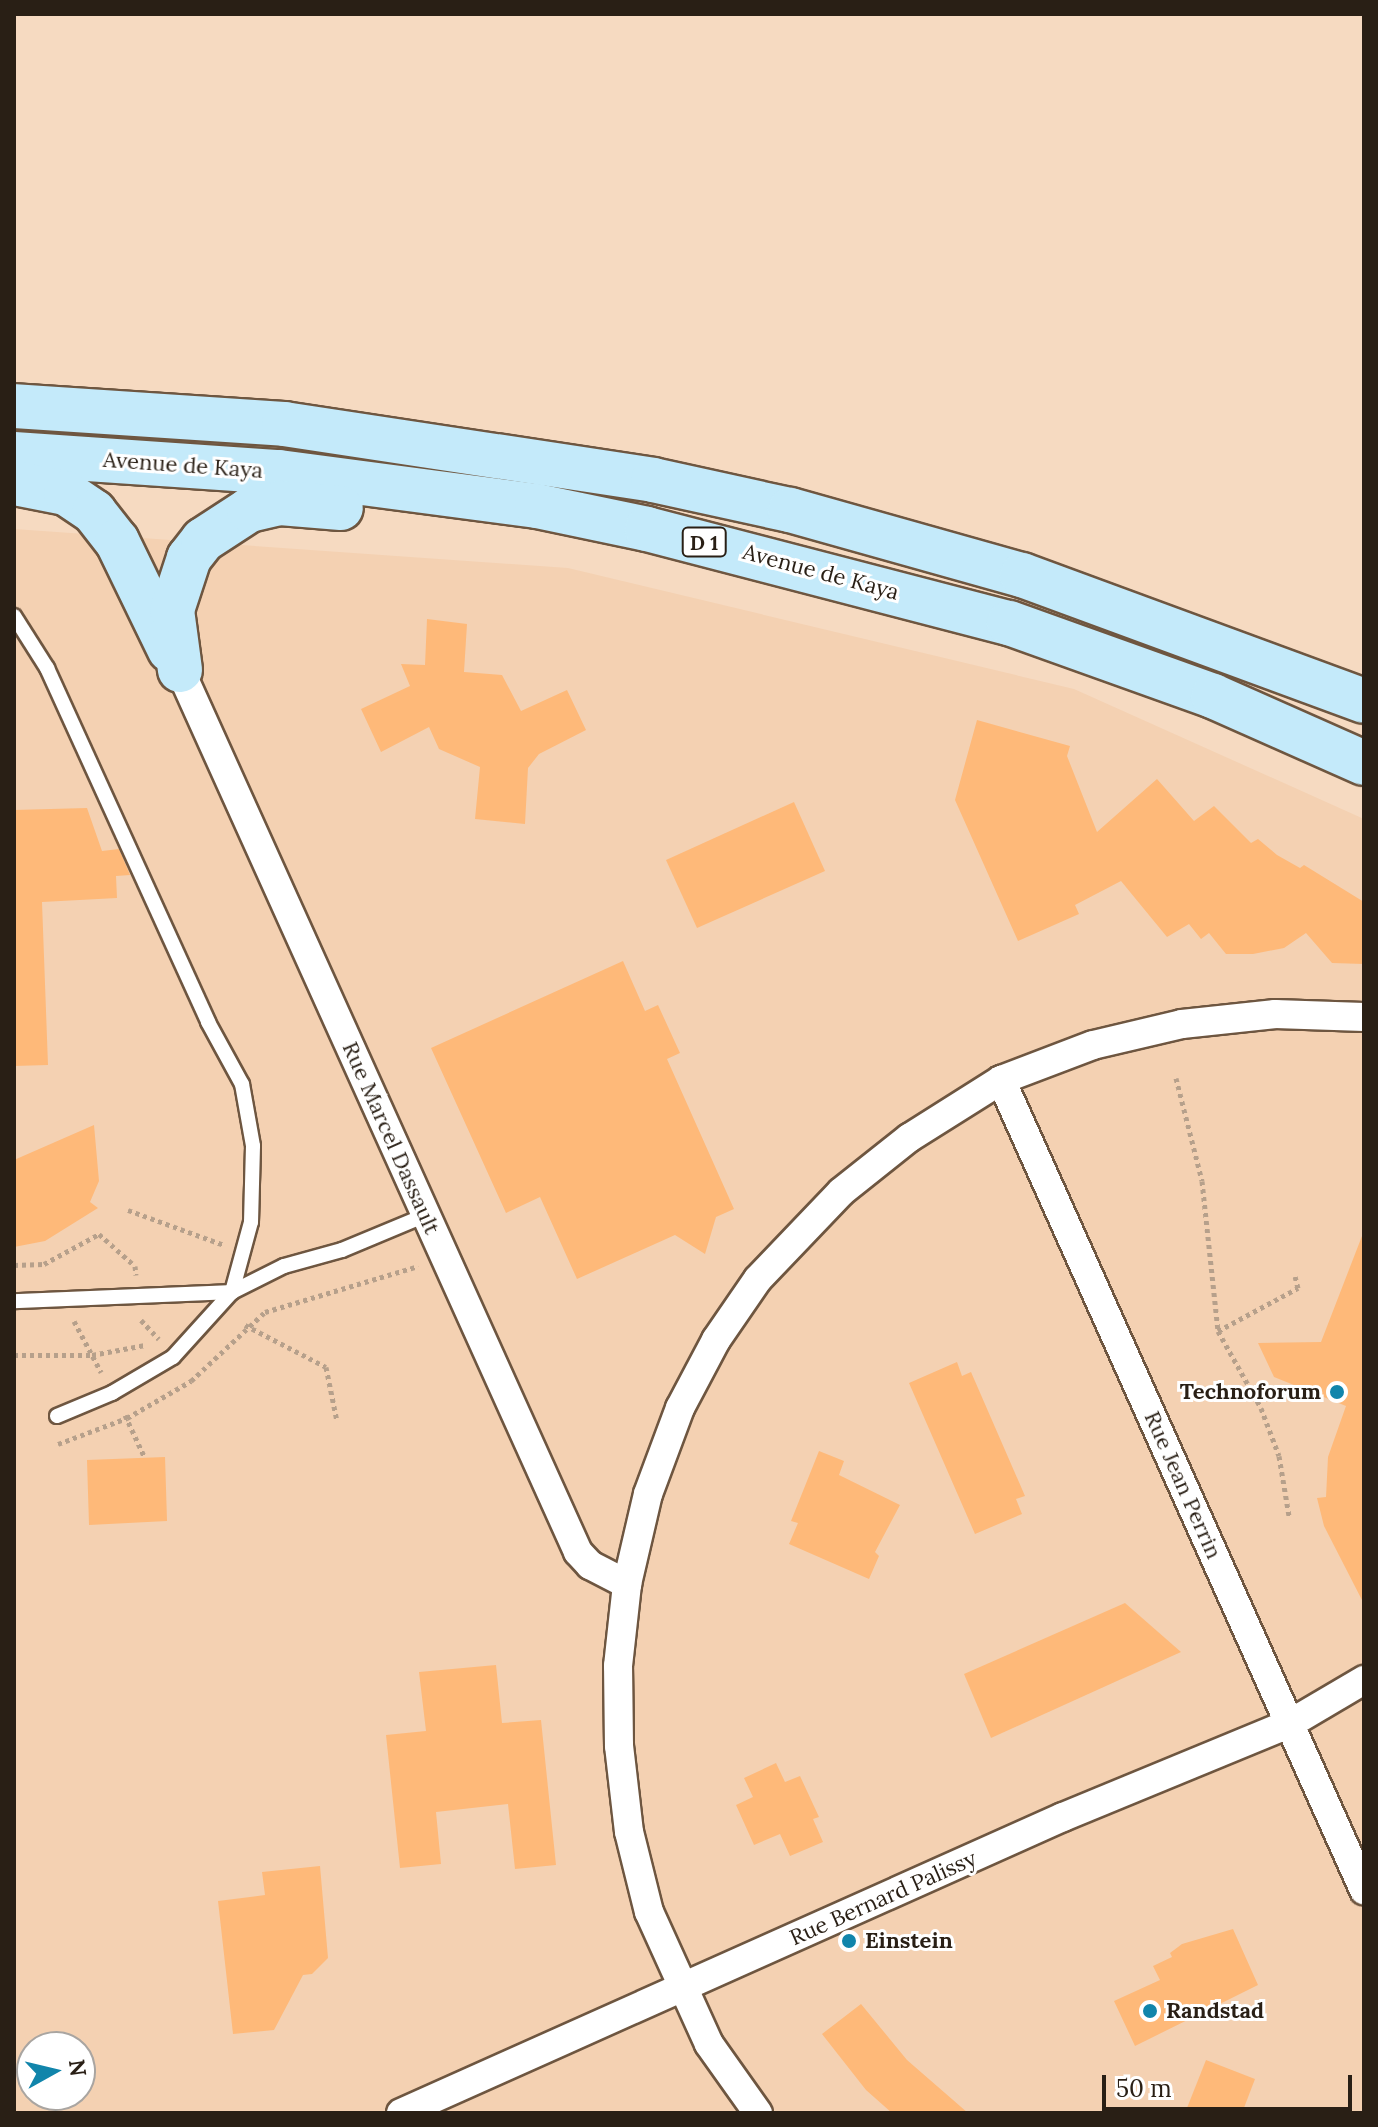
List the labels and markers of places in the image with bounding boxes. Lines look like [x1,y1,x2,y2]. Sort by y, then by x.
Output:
place label: Technoforum [1180,1379,1321,1405]
marker: Technoforum [1328,1383,1346,1401]
place label: Einstein [865,1928,953,1954]
marker: Einstein [840,1932,858,1950]
place label: Randstad [1166,1998,1264,2024]
marker: Randstad [1141,2002,1159,2020]

